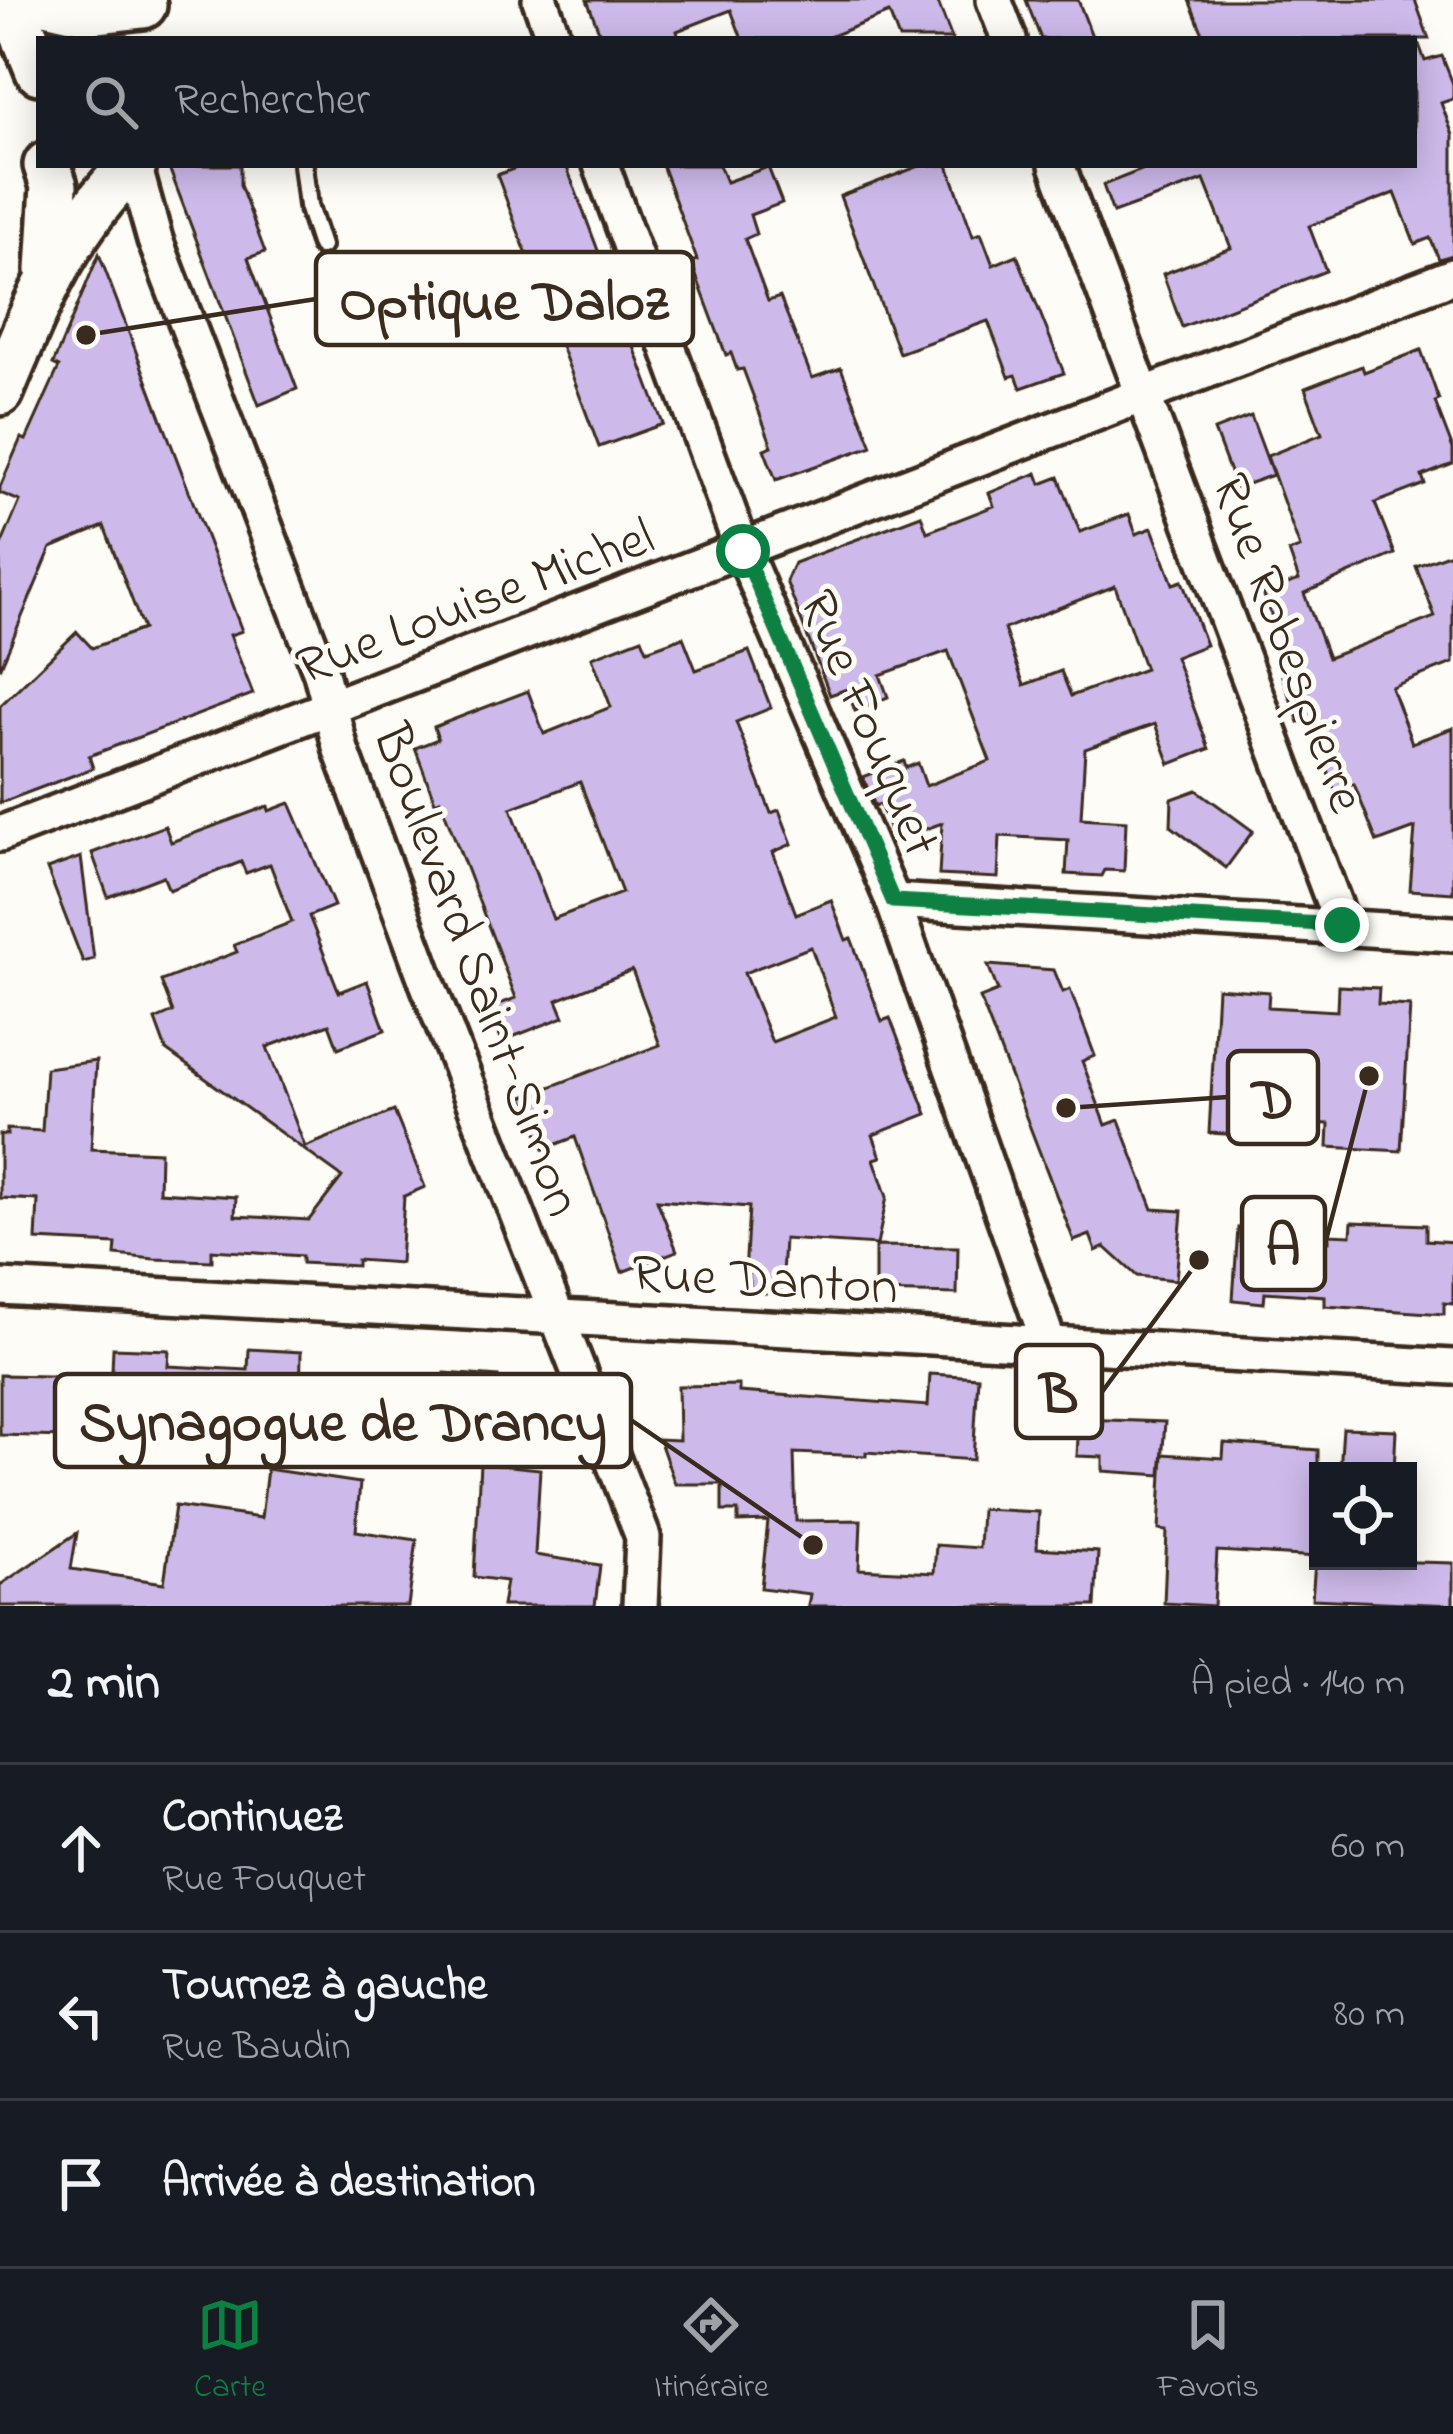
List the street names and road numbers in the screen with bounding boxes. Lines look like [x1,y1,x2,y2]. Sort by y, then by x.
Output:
street label: Rue Robespierre [1188,464,1383,825]
street label: Rue Louise Michel [286,501,666,709]
street label: Rue Fouquet [775,579,958,870]
street label: Boulevard Saint-Simon [348,712,600,1228]
street label: Rue Danton [630,1237,900,1329]

